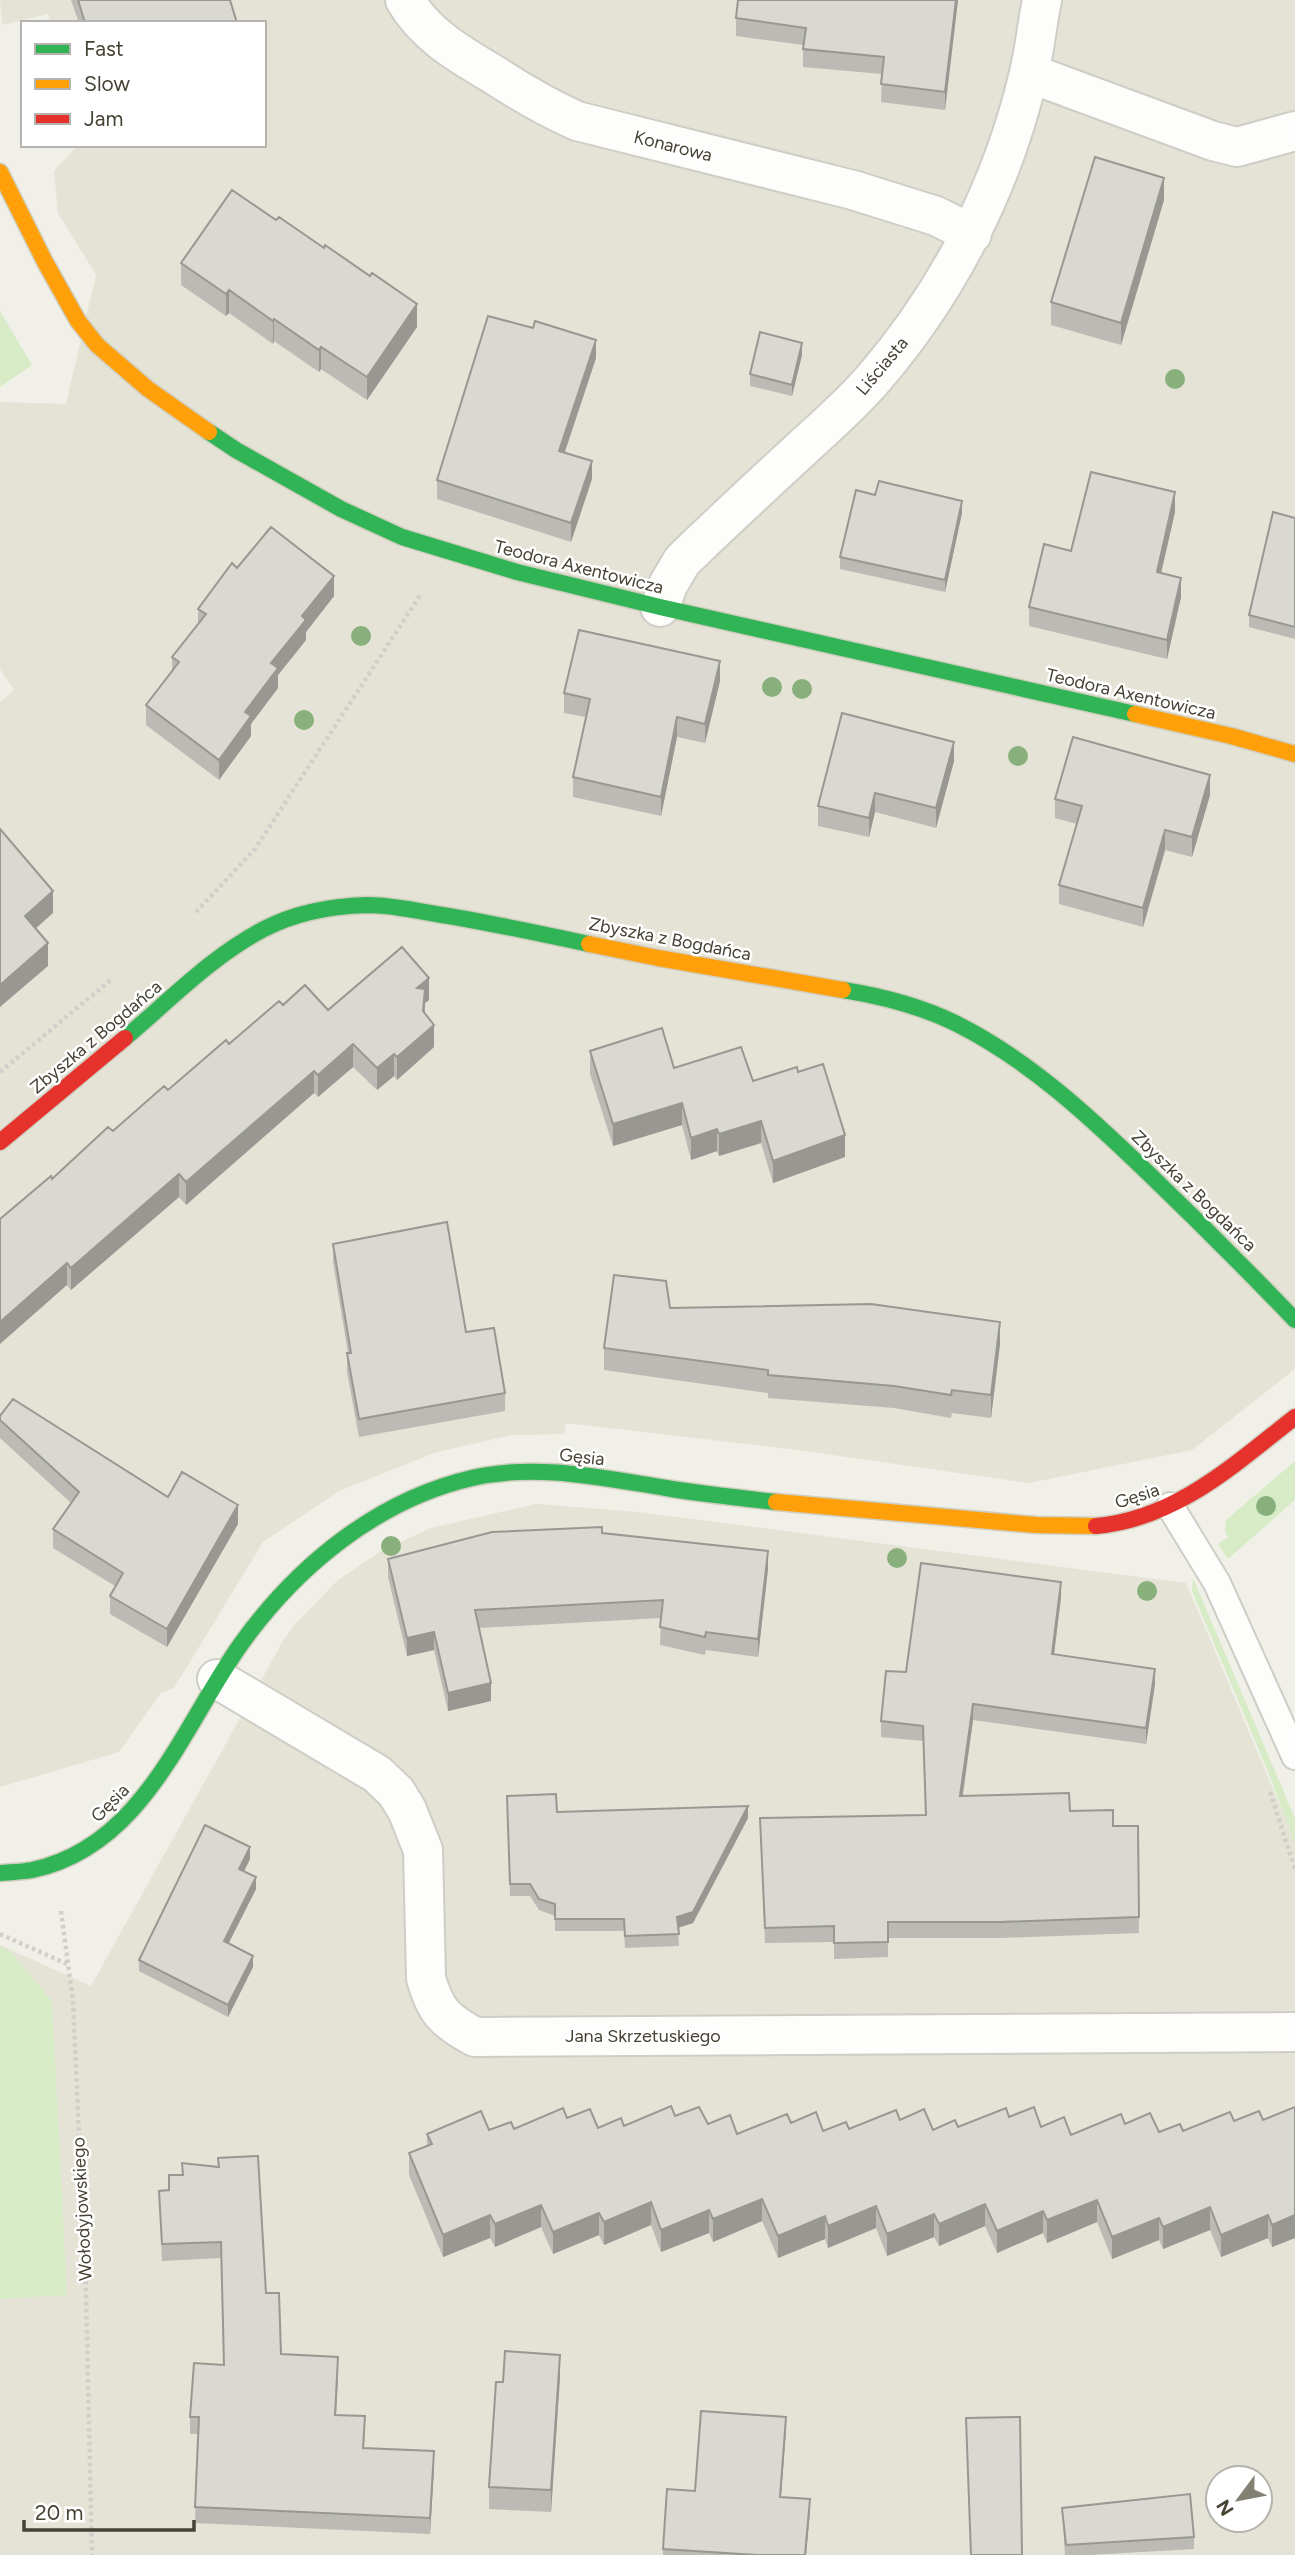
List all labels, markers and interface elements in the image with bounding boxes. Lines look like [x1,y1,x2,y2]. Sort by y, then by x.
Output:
legend [21,21,266,147]
text: Fast [84,36,124,61]
text: Slow [84,71,130,96]
text: Jam [84,106,123,131]
street label: Konarowa [632,126,714,166]
street label: Liściasta [851,332,913,400]
street label: Teodora Axentowicza [492,535,666,599]
street label: Teodora Axentowicza [1044,664,1218,724]
street label: Zbyszka z Bogdańca [587,912,753,966]
street label: Zbyszka z Bogdańca [26,976,166,1098]
street label: Zbyszka z Bogdańca [1127,1126,1261,1256]
street label: Gęsia [558,1444,606,1470]
street label: Gęsia [1112,1479,1162,1513]
street label: Gęsia [86,1779,134,1827]
street label: Jana Skrzetuskiego [565,2025,721,2047]
street label: Wołodyjowskiego [67,2137,97,2281]
north arrow [1204,2464,1274,2534]
scale bar [24,2488,194,2532]
text: N [1211,2495,1239,2520]
text: 20 m [35,2500,83,2525]

